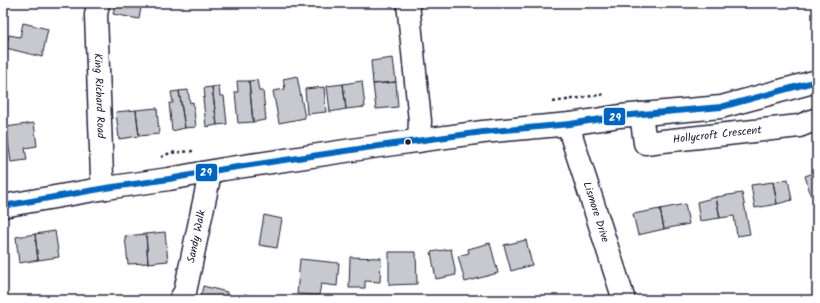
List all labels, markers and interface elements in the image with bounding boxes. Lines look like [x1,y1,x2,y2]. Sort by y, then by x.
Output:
street label: King Richard Road [88,53,110,139]
line badge: 29 [603,107,626,126]
text: 29 [609,109,621,127]
street label: Hollycroft Crescent [672,121,763,149]
unlabelled marker [403,137,413,147]
line badge: 29 [195,163,218,182]
text: 29 [200,164,212,182]
street label: Lismore Drive [578,179,614,245]
street label: Sandy Walk [182,208,211,265]

